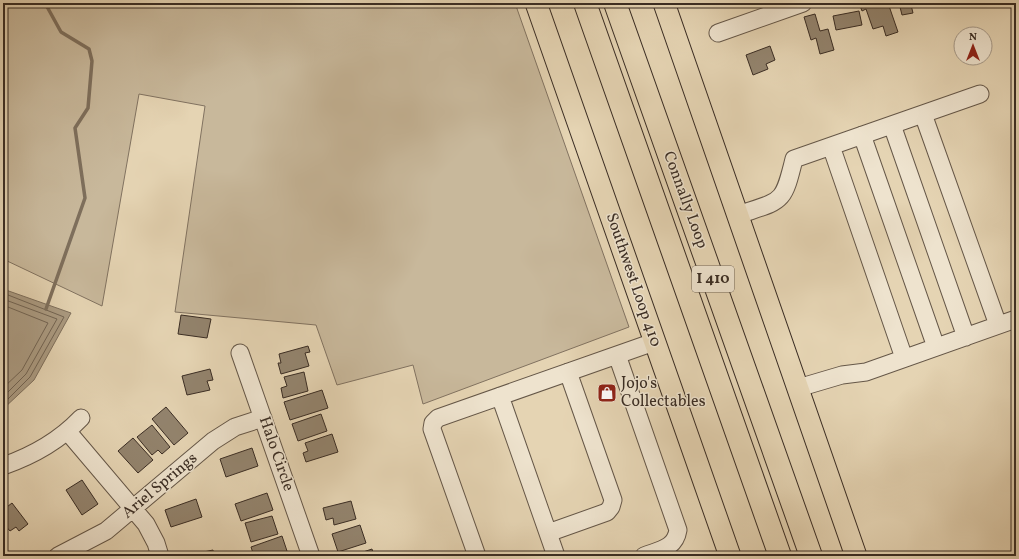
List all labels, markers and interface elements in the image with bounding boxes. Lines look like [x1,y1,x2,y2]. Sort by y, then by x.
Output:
north arrow [953,26,993,66]
text: N [969,30,977,45]
street label: Connally Loop [657,148,713,252]
street label: Southwest Loop 410 [600,210,666,350]
road number: I 410 [692,266,734,292]
place label: Jojo's Collectables [621,373,706,413]
shop icon: Jojo's Collectables [596,382,618,404]
street label: Halo Circle [253,414,299,494]
street label: Ariel Springs [118,448,203,524]

